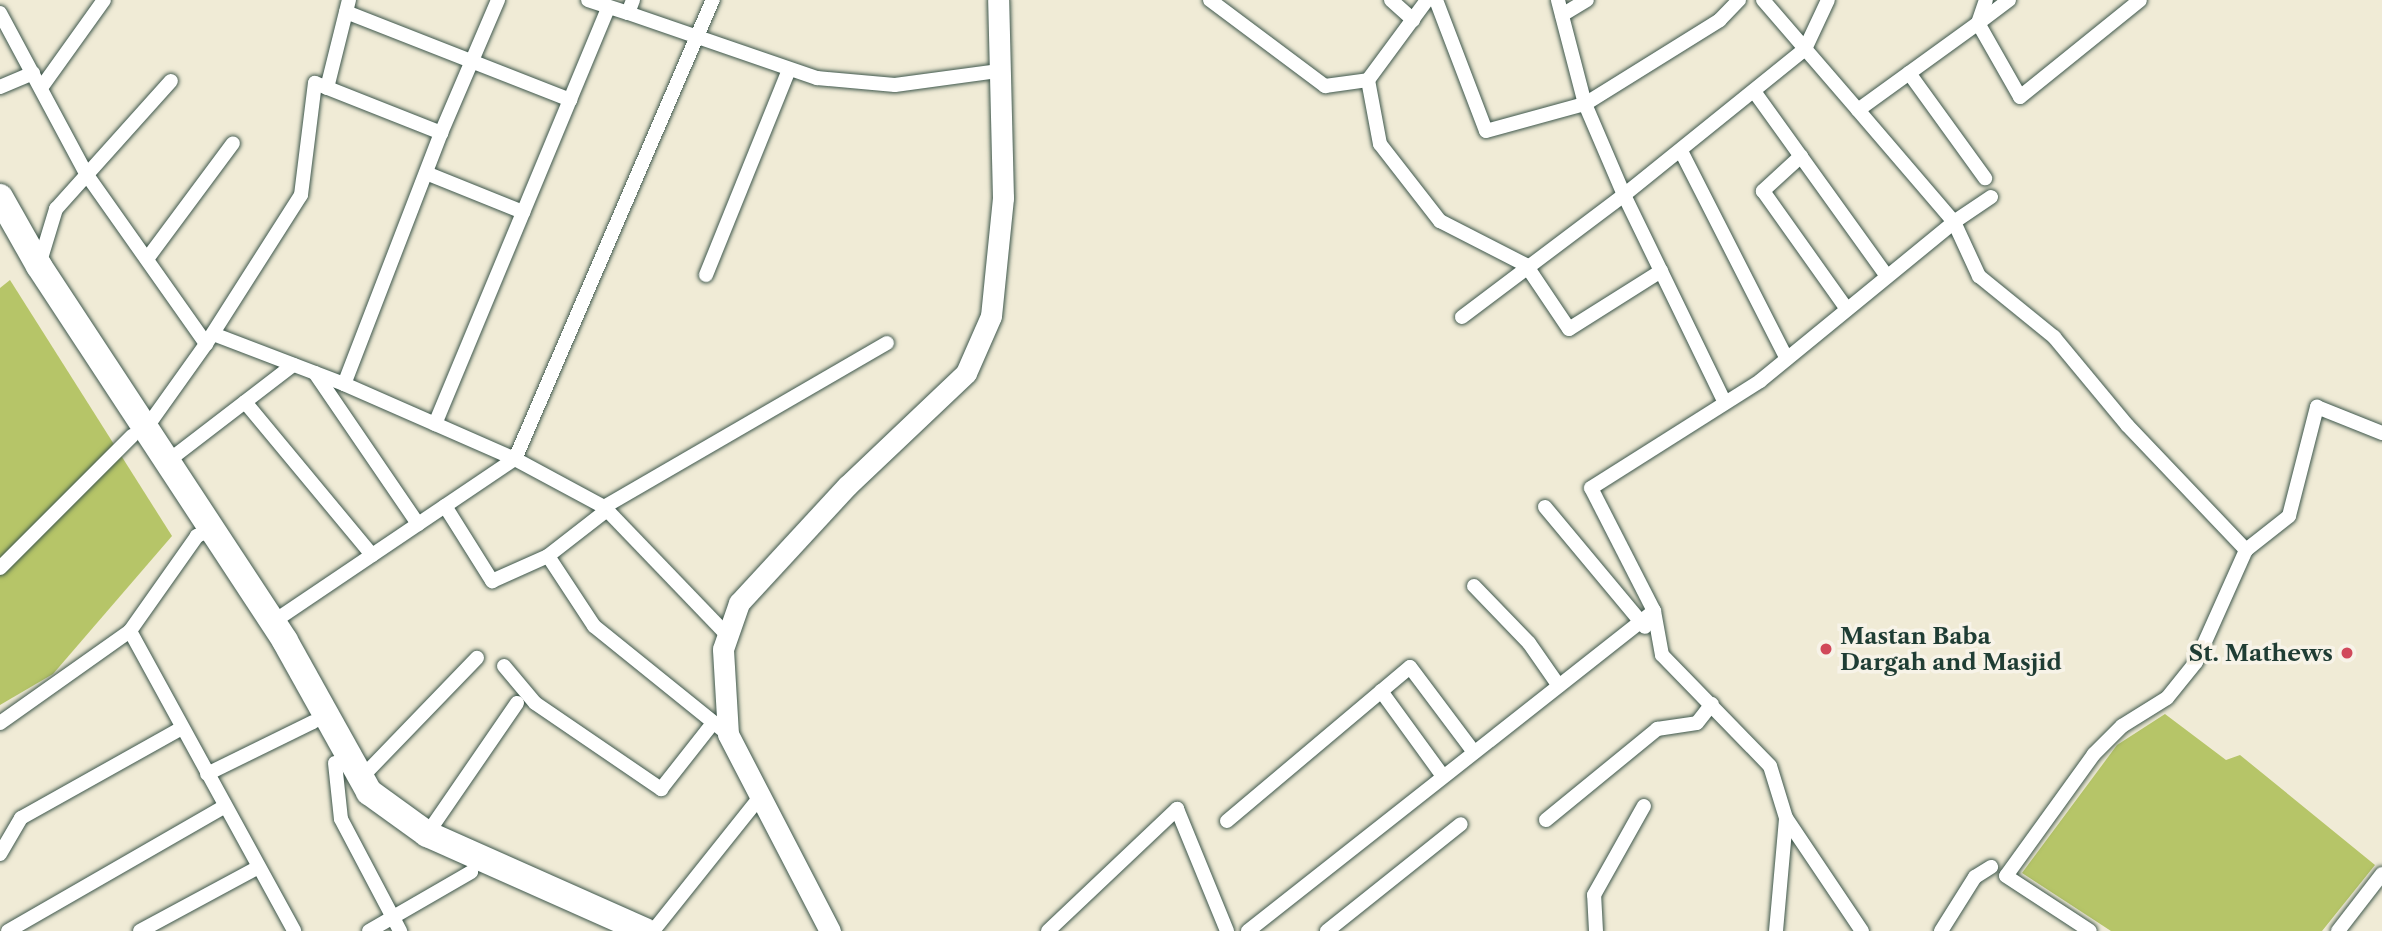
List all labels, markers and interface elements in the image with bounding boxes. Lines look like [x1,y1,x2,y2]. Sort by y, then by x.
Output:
place label: Mastan Baba Dargah and Masjid [1840,622,2062,676]
place label: St. Mathews [2189,639,2333,667]
marker: Mastan Baba Dargah and Masjid [1818,641,1834,657]
marker: St. Mathews [2339,645,2355,661]

